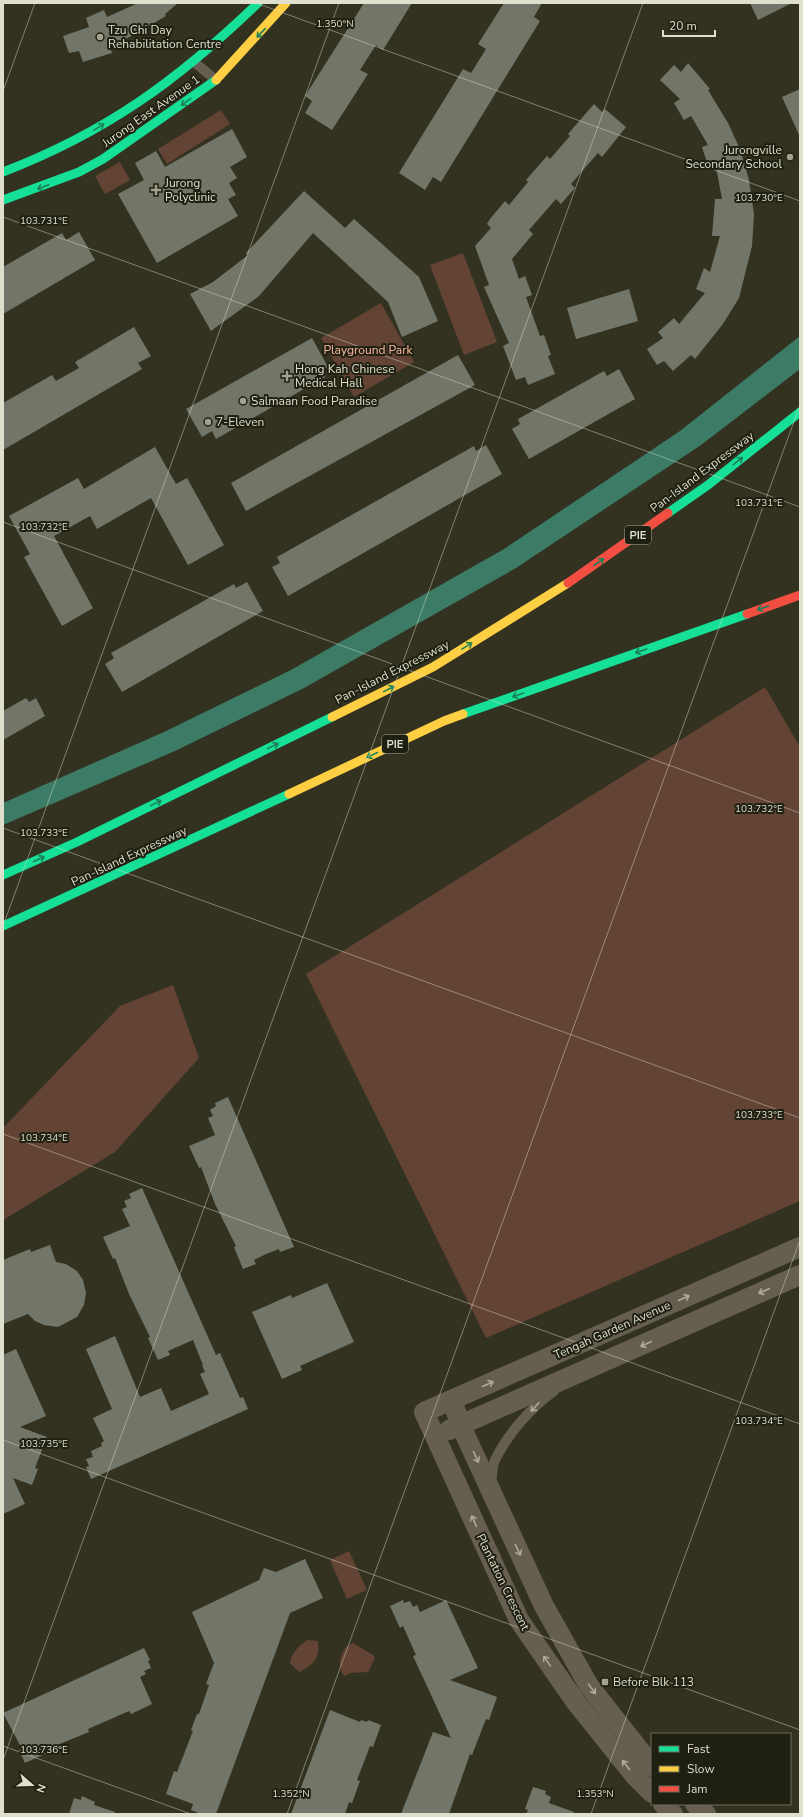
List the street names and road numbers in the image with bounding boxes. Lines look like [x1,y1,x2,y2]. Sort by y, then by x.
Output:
street label: Jurong East Avenue 1 [98,71,203,151]
street label: Pan-Island Expressway [647,427,758,516]
road number: PIE [625,526,651,544]
street label: Pan-Island Expressway [332,636,452,708]
road number: PIE [382,735,408,753]
street label: Pan-Island Expressway [69,822,190,890]
street label: Tengah Garden Avenue [551,1297,673,1363]
street label: Plantation Crescent [473,1531,534,1634]

